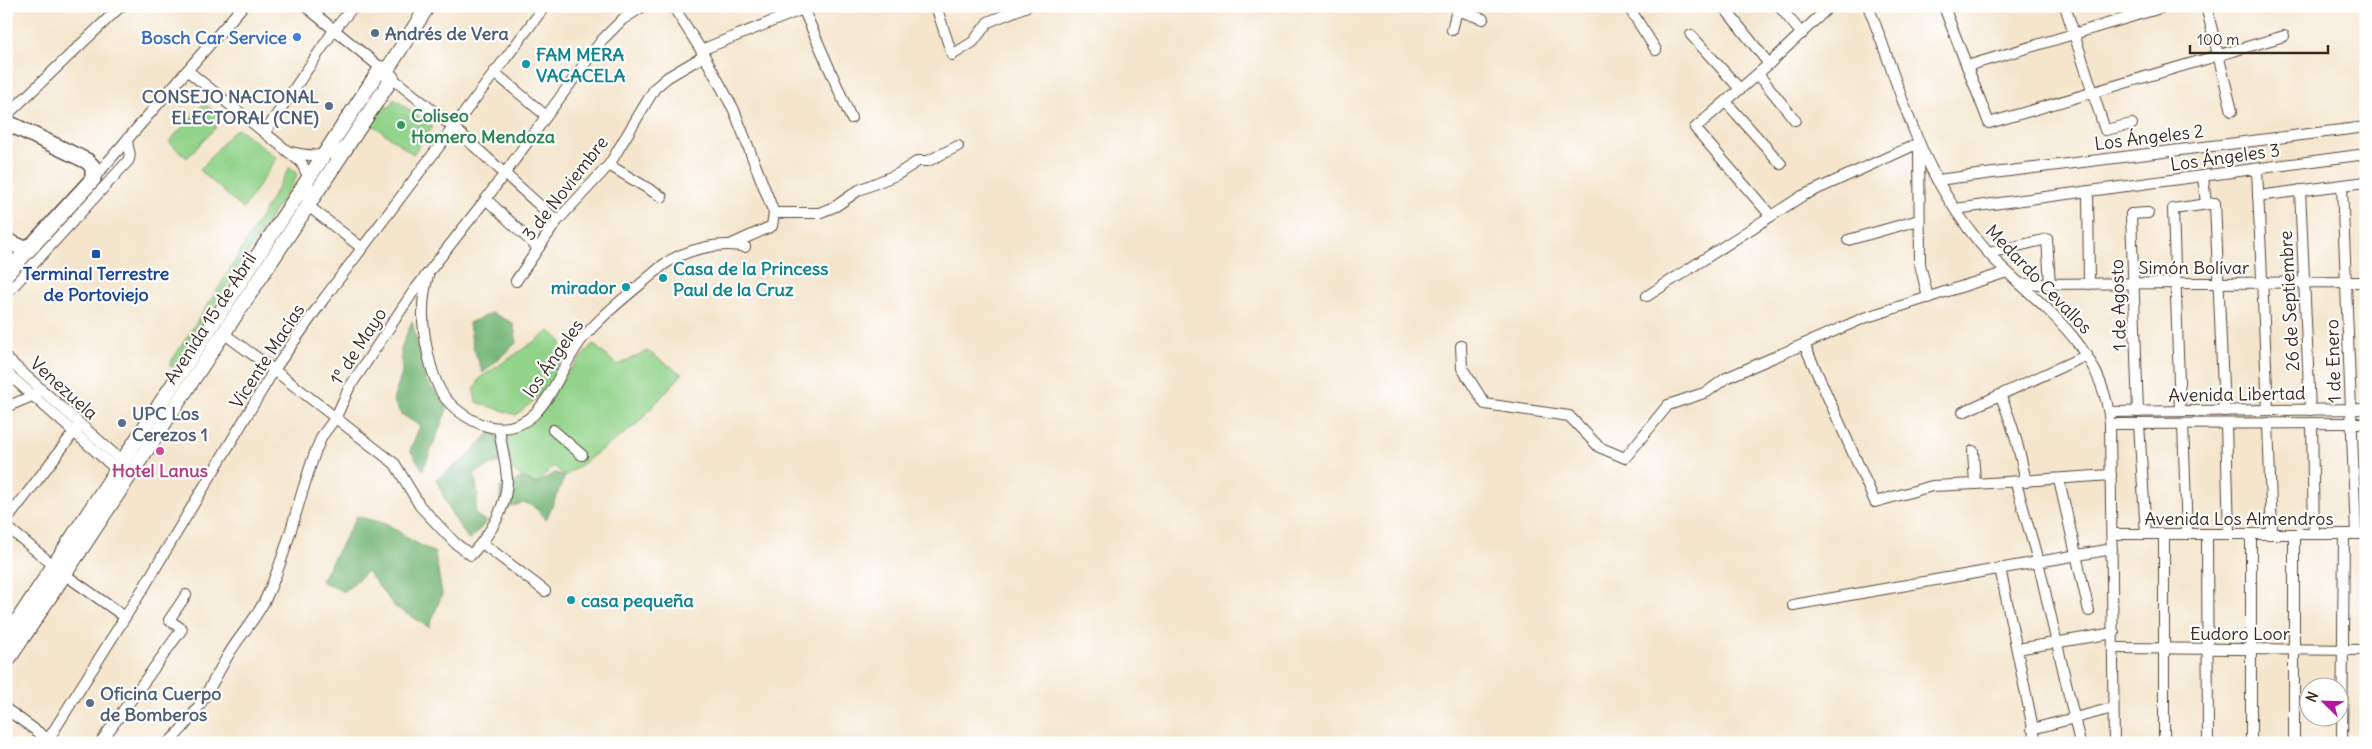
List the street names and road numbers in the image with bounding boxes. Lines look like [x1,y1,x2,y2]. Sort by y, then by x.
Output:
street label: Los Ángeles 2 [2093,119,2205,155]
street label: 3 de Noviembre [517,131,613,245]
street label: Los Ángeles 3 [2169,138,2281,176]
street label: Medardo Cevallos [1981,219,2097,339]
street label: 26 de Septiembre [2274,230,2304,372]
street label: Avenida 15 de Abril [159,248,261,388]
street label: Simón Bolívar [2139,256,2250,279]
street label: 1 de Agosto [2105,259,2131,351]
street label: Vicente Macías [225,299,309,413]
street label: 1º de Mayo [325,303,391,389]
street label: los Ángeles [518,314,588,402]
street label: 1 de Enero [2320,319,2346,403]
street label: Venezuela [25,352,103,424]
street label: Avenida Libertad [2168,381,2306,407]
street label: Avenida Los Almendros [2144,507,2334,530]
street label: Eudoro Loor [2190,622,2291,645]

